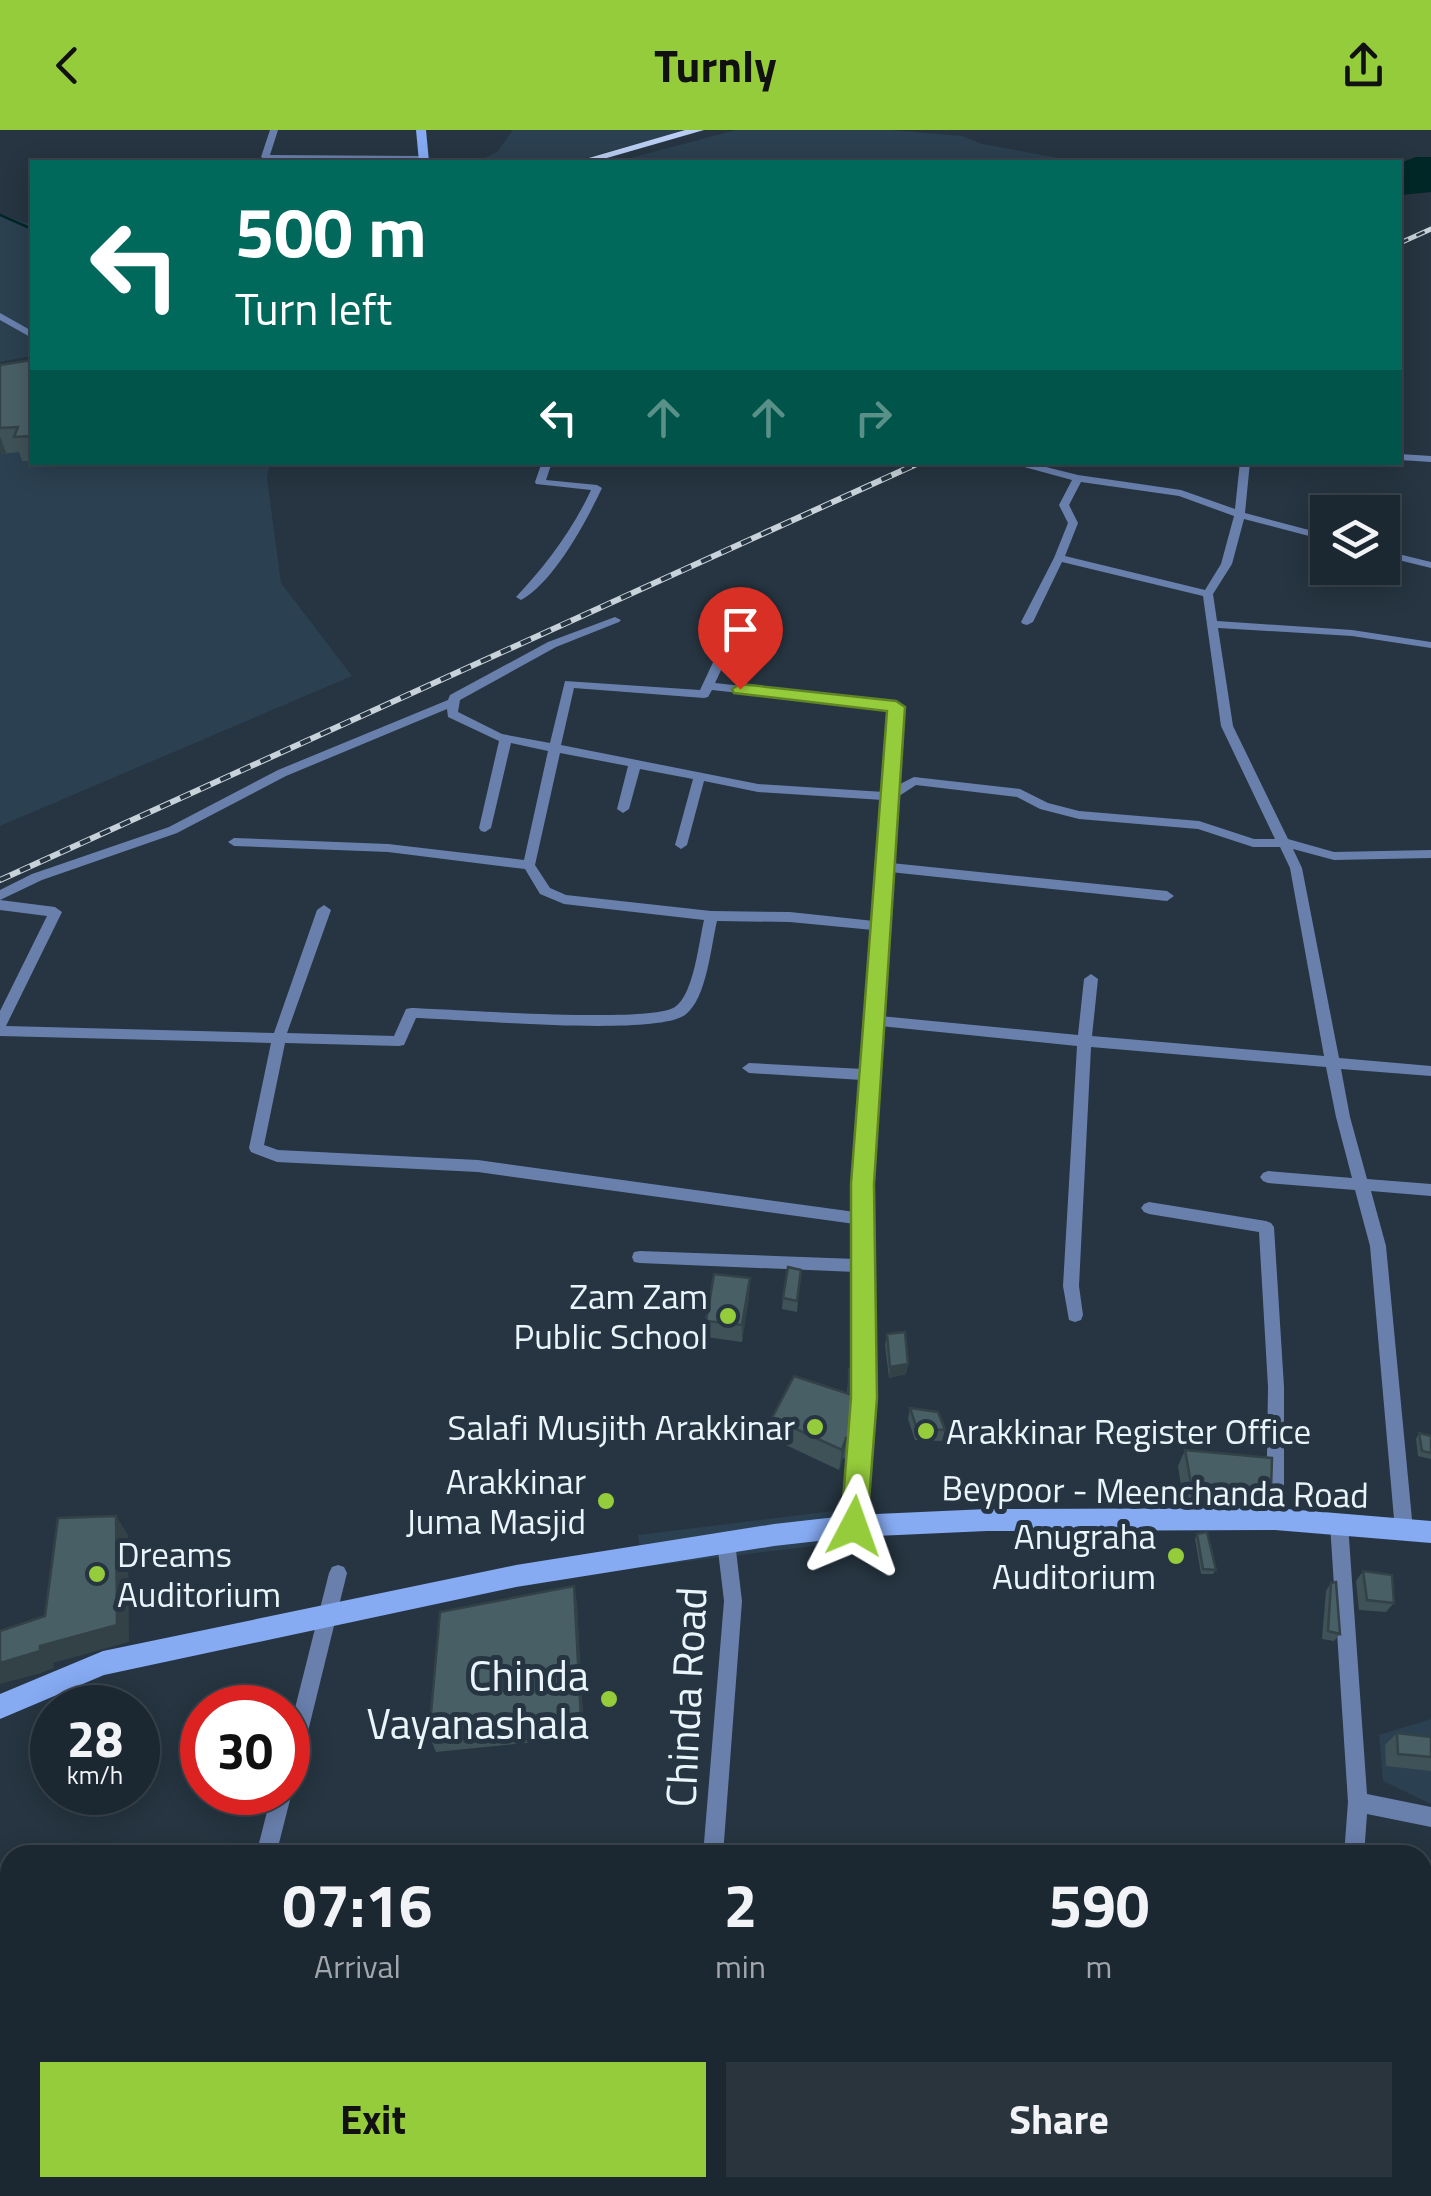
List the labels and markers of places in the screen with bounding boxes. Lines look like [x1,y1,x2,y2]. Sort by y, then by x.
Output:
pin [698,587,783,690]
place label: Zam Zam Public School [513,1269,708,1363]
marker: Zam Zam Public School [717,1305,739,1327]
place label: Salafi Musjith Arakkinar [447,1400,795,1454]
place label: Arakkinar Register Office [946,1404,1311,1458]
marker: Salafi Musjith Arakkinar [804,1416,826,1438]
marker: Arakkinar Register Office [915,1420,937,1442]
place label: Arakkinar Juma Masjid [406,1454,586,1548]
marker: Arakkinar Juma Masjid [595,1490,617,1512]
place label: Anugraha Auditorium [992,1509,1156,1603]
place label: Dreams Auditorium [117,1527,281,1621]
marker: Anugraha Auditorium [1165,1545,1187,1567]
marker: Dreams Auditorium [86,1563,108,1585]
place label: Chinda Vayanashala [366,1643,589,1755]
marker: Chinda Vayanashala [598,1688,620,1710]

